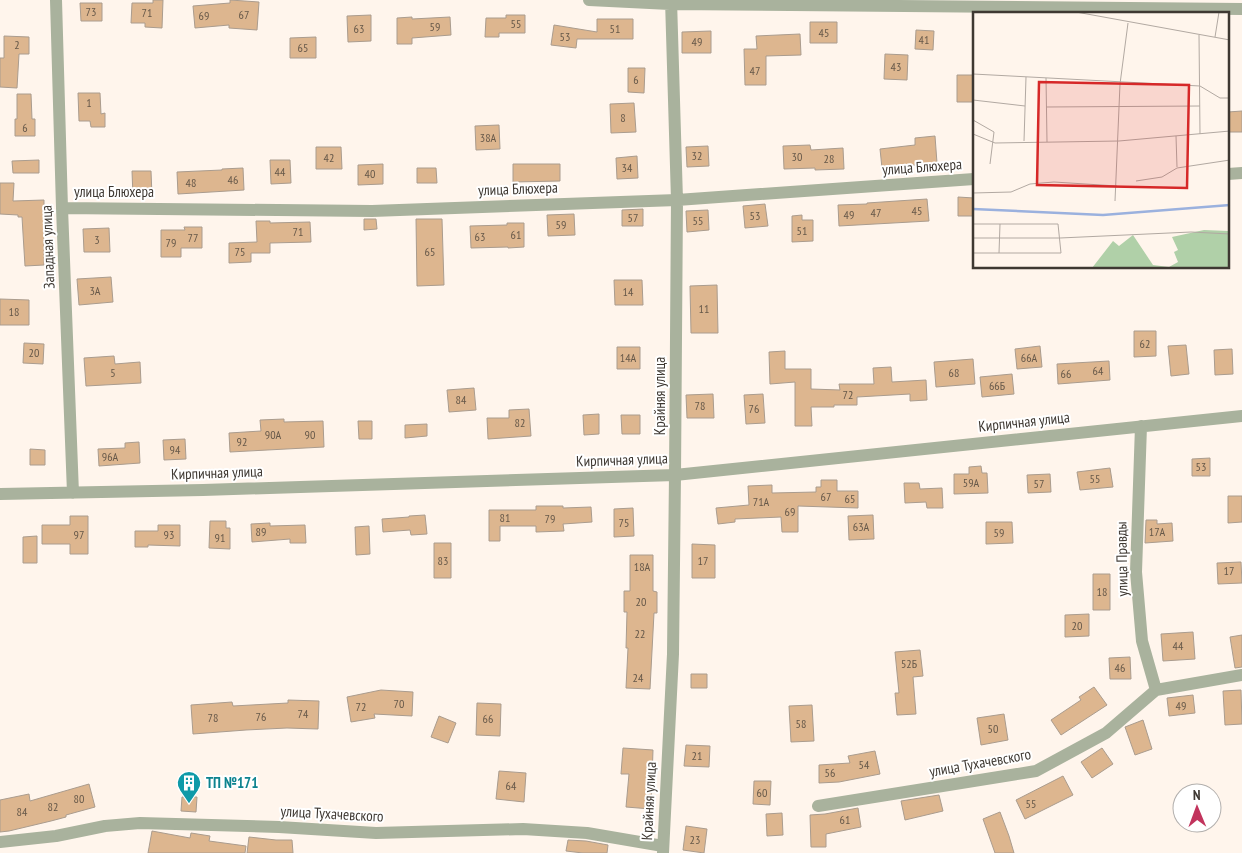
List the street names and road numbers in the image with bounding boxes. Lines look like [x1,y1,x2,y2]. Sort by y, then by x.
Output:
street label: улица Блюхера [881,154,962,179]
street label: улица Блюхера [478,178,558,199]
street label: улица Блюхера [74,182,154,201]
street label: Западная улица [37,205,58,289]
street label: Крайняя улица [650,357,669,435]
street label: Кирпичная улица [977,407,1071,436]
street label: Кирпичная улица [576,448,668,471]
street label: Кирпичная улица [171,461,263,484]
street label: улица Правды [1111,521,1132,597]
street label: улица Тухачевского [928,744,1032,781]
street label: Крайняя улица [637,761,660,841]
street label: улица Тухачевского [280,801,384,826]

